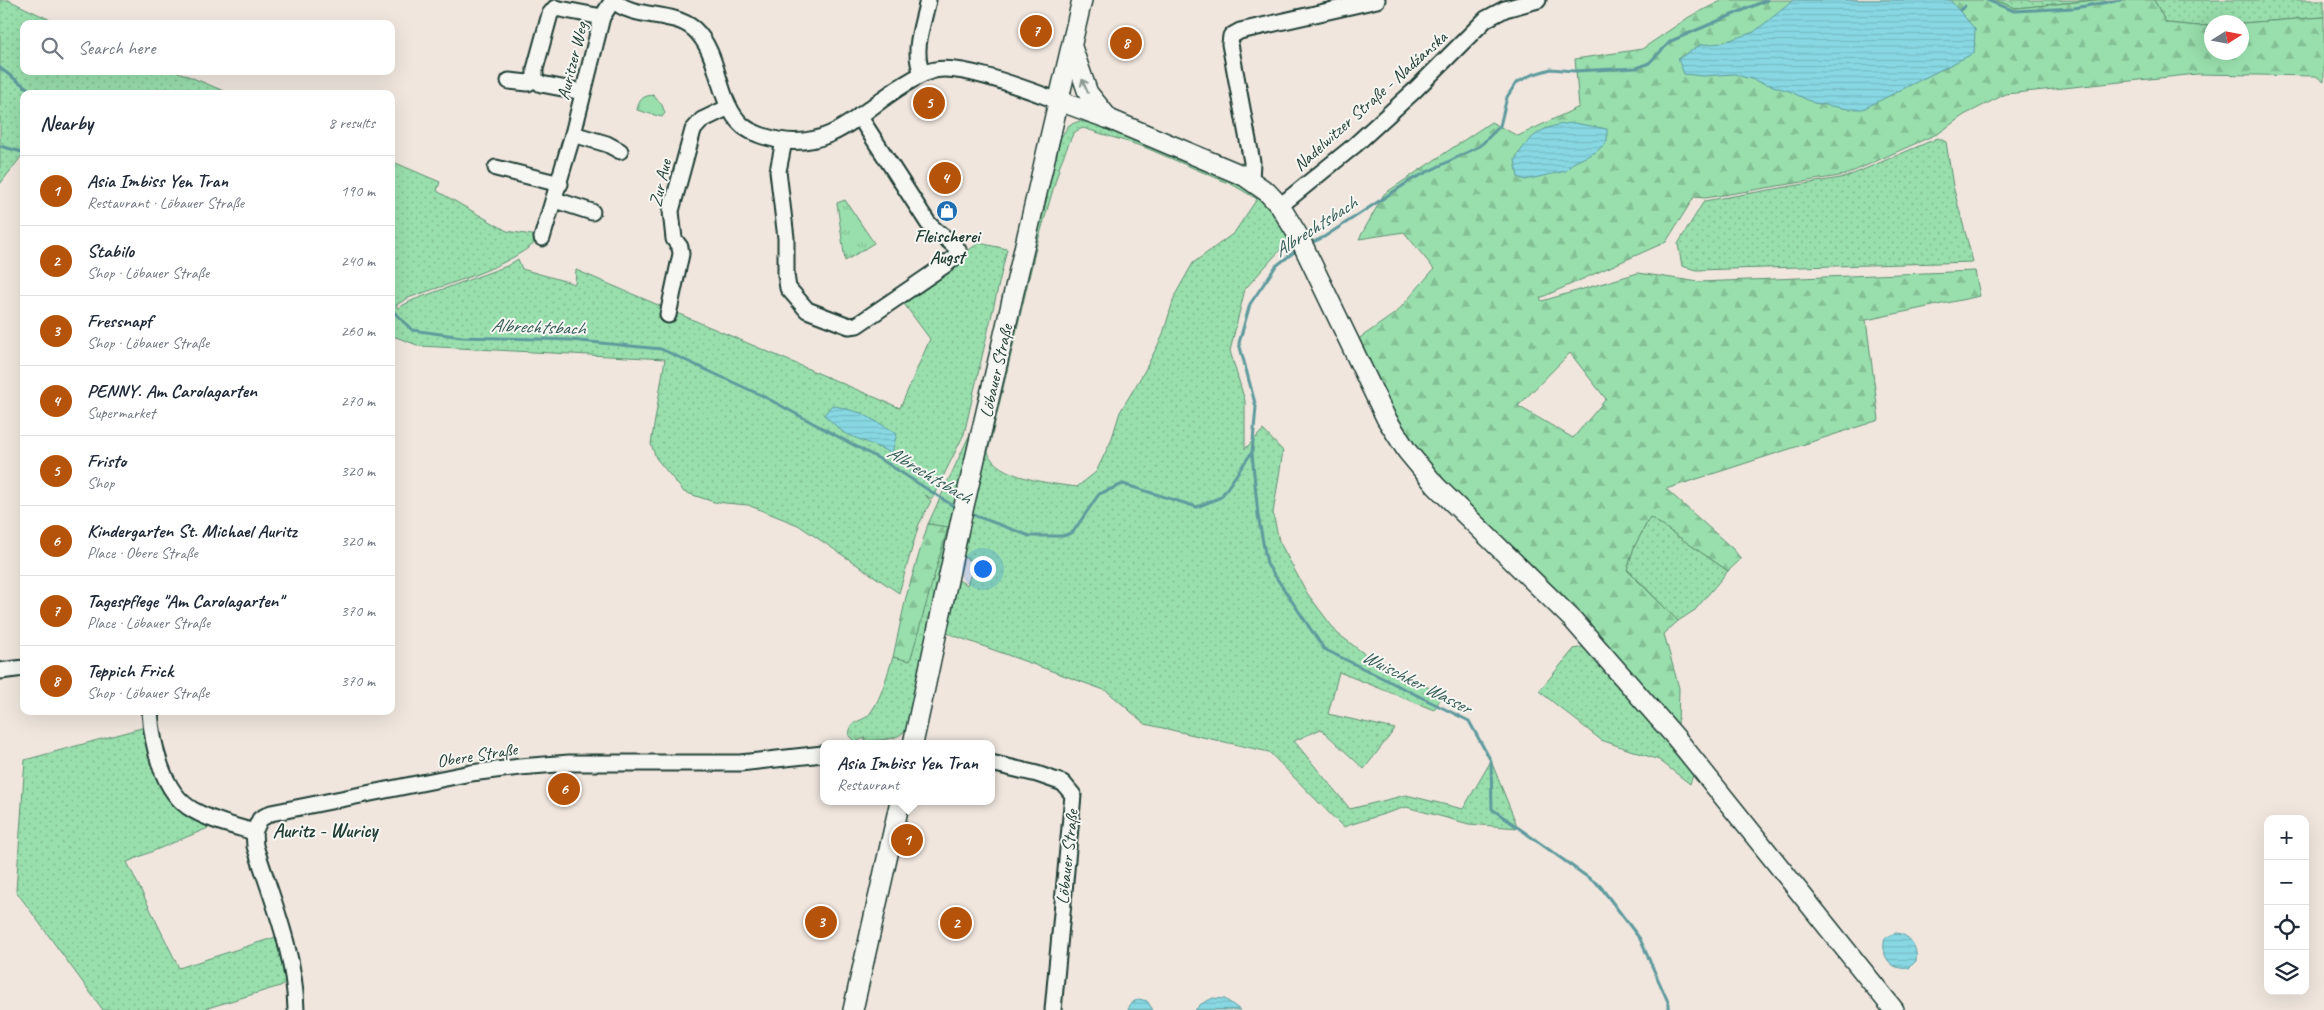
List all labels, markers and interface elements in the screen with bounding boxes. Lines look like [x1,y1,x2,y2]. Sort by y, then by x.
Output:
pin: 7 [1020,12,1052,50]
north arrow [2204,15,2249,60]
street label: Auritzer Weg [552,18,593,102]
search box [20,20,395,75]
pin: 8 [1110,24,1142,62]
street label: Nadelwitzer Straße - Nadźanska [1289,25,1453,176]
icon: search [38,34,66,62]
text: Search here [78,36,155,60]
one-way arrow [1080,79,1090,94]
pin: 5 [913,84,945,122]
text: Nearby [40,110,93,136]
text: 8 results [328,113,375,133]
street label: Zur Aue [644,156,676,209]
pin: 4 [929,159,961,197]
text: Asia Imbiss Yen Tran [87,169,228,193]
text: 1 [52,181,60,201]
text: 190 m [341,181,375,201]
water label: Albrechtsbach [1270,190,1363,262]
text: Restaurant · Löbauer Straße [87,193,244,213]
shop icon: Fleischerei Augst [935,199,959,223]
place label: Fleischerei Augst [914,225,982,268]
text: Stabilo [87,239,134,263]
text: 2 [52,251,60,271]
text: 240 m [341,251,375,271]
text: Shop · Löbauer Straße [87,263,209,283]
text: Fressnapf [87,309,152,333]
water label: Albrechtsbach [491,313,588,341]
text: 3 [52,321,60,341]
text: 260 m [341,321,375,341]
street label: Löbauer Straße [975,321,1018,420]
text: Shop · Löbauer Straße [87,333,209,353]
text: PENNY. Am Carolagarten [87,379,257,403]
text: 4 [52,391,60,411]
text: 270 m [341,391,375,411]
text: Supermarket [87,403,155,423]
water label: Albrechtsbach [883,440,978,510]
text: Fristo [87,449,126,473]
text: 5 [53,461,59,481]
text: 320 m [341,461,375,481]
text: Shop [87,473,114,493]
text: Kindergarten St. Michael Auritz [87,519,297,543]
text: 6 [52,531,60,551]
text: 320 m [341,531,375,551]
text: Place · Obere Straße [87,543,198,563]
your location [970,556,996,582]
text: Tagespflege "Am Carolagarten" [87,589,283,613]
text: 7 [52,601,60,621]
text: 370 m [341,601,375,621]
text: Place · Löbauer Straße [87,613,210,633]
water label: Wuischker Wasser [1358,644,1478,721]
text: Teppich Frick [87,659,173,683]
text: 8 [52,671,60,691]
text: 370 m [341,671,375,691]
text: Shop · Löbauer Straße [87,683,209,703]
street label: Obere Straße [435,738,520,772]
popup [820,740,995,805]
text: Asia Imbiss Yen Tran [837,751,978,775]
pin: 6 [548,770,580,808]
text: Restaurant [837,775,899,795]
street label: Löbauer Straße [1051,808,1083,905]
map controls [2264,815,2309,995]
button: + [2264,815,2309,860]
district label: Auritz - Wuricy [273,818,379,843]
pin: 1 [891,821,923,859]
button: − [2264,860,2309,905]
pin: 3 [805,903,837,941]
pin: 2 [940,904,972,942]
button: locate [2264,905,2309,950]
button: layers [2264,950,2309,995]

